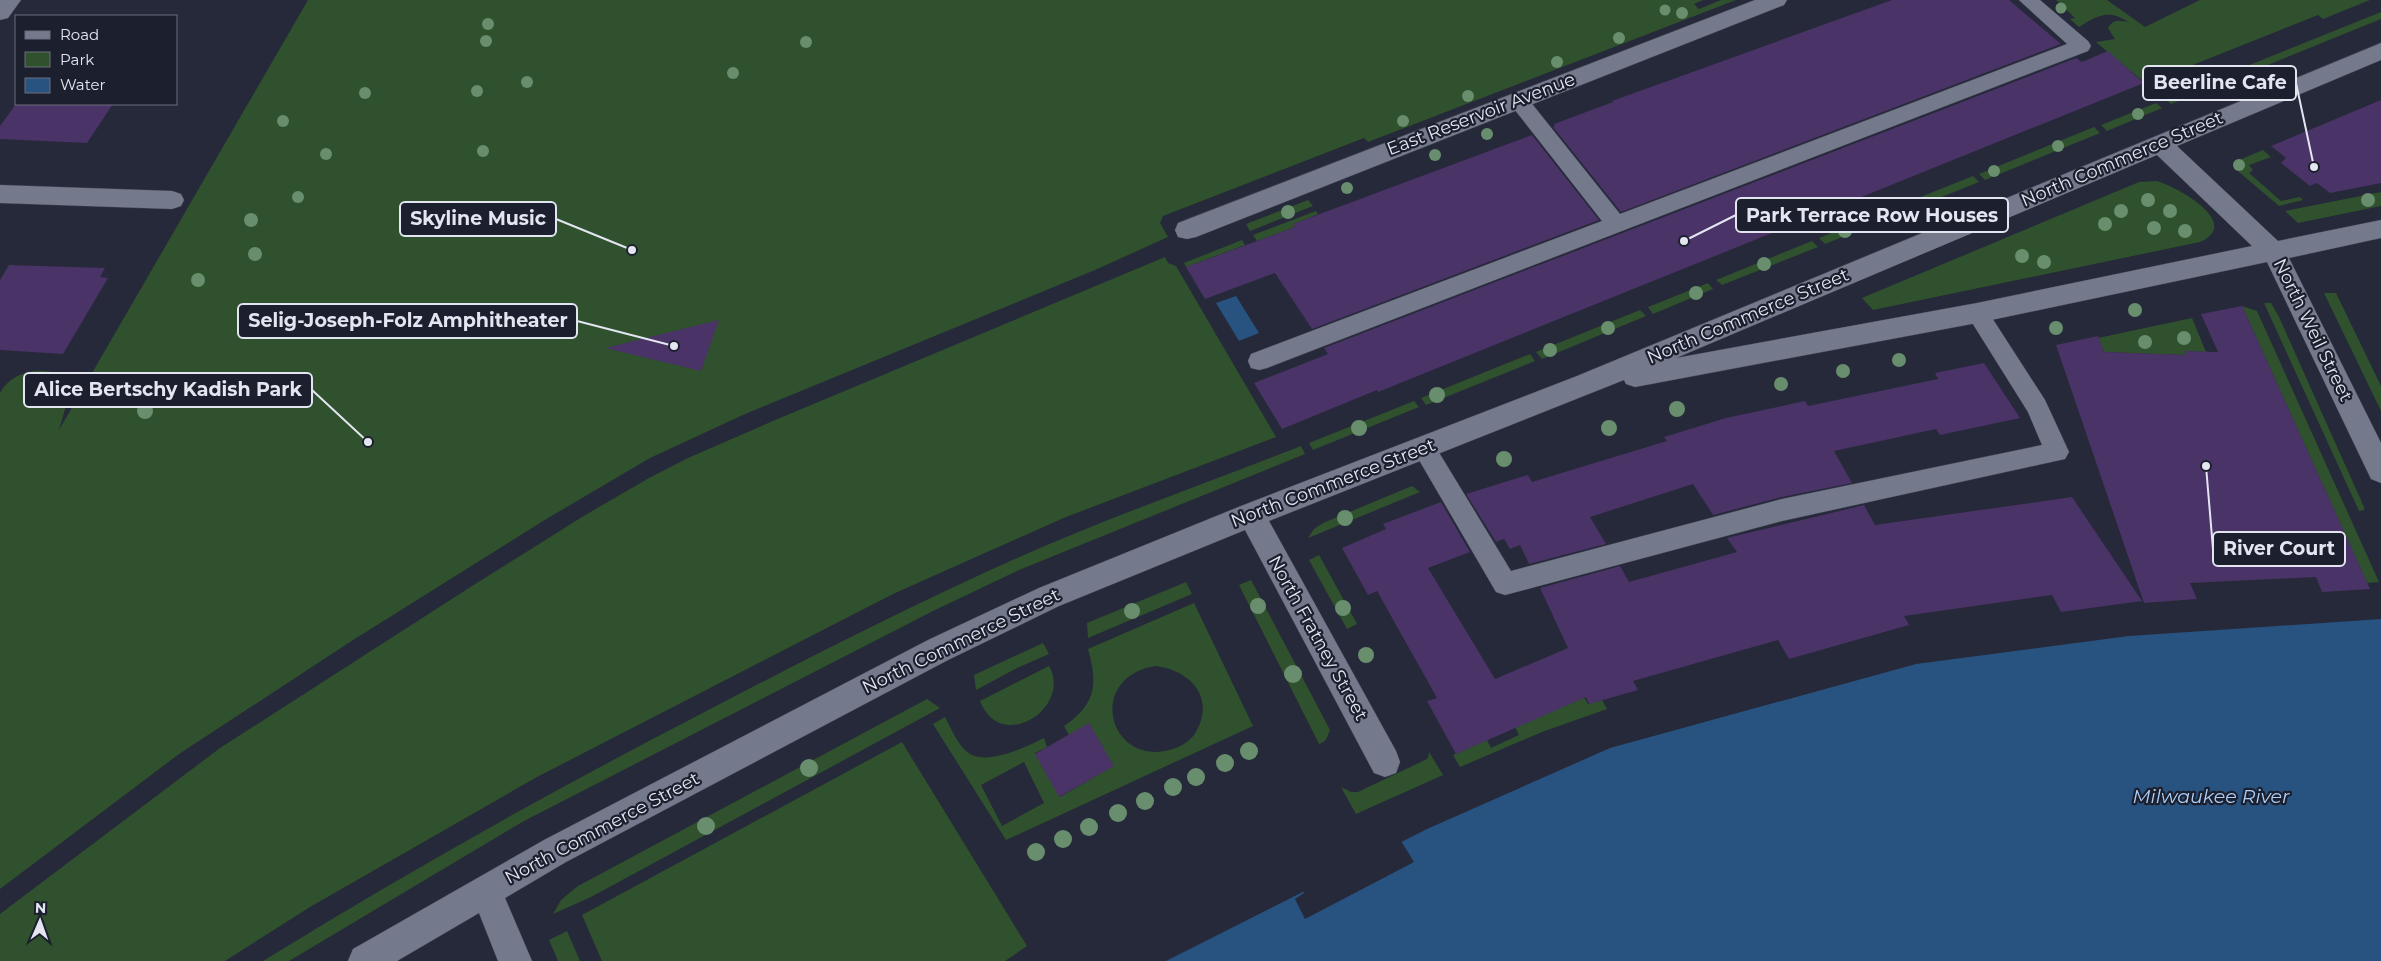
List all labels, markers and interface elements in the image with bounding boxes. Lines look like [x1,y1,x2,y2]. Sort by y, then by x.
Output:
legend [15,15,178,105]
text: Road [60,25,99,44]
text: Park [60,50,94,69]
callout: Beerline Cafe [2143,66,2296,100]
street label: East Reservoir Avenue [1384,68,1578,160]
text: Beerline Cafe [2153,71,2287,94]
text: Water [60,75,106,94]
street label: North Commerce Street [2018,106,2226,212]
callout: Park Terrace Row Houses [1736,198,2008,232]
callout: Skyline Music [400,202,556,236]
text: Park Terrace Row Houses [1746,204,1998,227]
text: Skyline Music [410,207,546,230]
street label: North Weil Street [2269,255,2357,405]
street label: North Commerce Street [1644,263,1852,369]
callout: Selig-Joseph-Folz Amphitheater [238,304,577,338]
text: Selig-Joseph-Folz Amphitheater [248,309,568,332]
callout: Alice Bertschy Kadish Park [24,373,312,407]
text: Alice Bertschy Kadish Park [33,378,302,401]
street label: North Commerce Street [1228,434,1438,532]
callout: River Court [2213,532,2345,566]
text: River Court [2223,537,2335,560]
street label: North Fratney Street [1264,552,1372,724]
street label: North Commerce Street [859,583,1063,699]
street label: North Commerce Street [501,767,703,889]
water label: Milwaukee River [2132,785,2290,808]
north arrow [15,896,65,946]
text: N [34,899,46,917]

